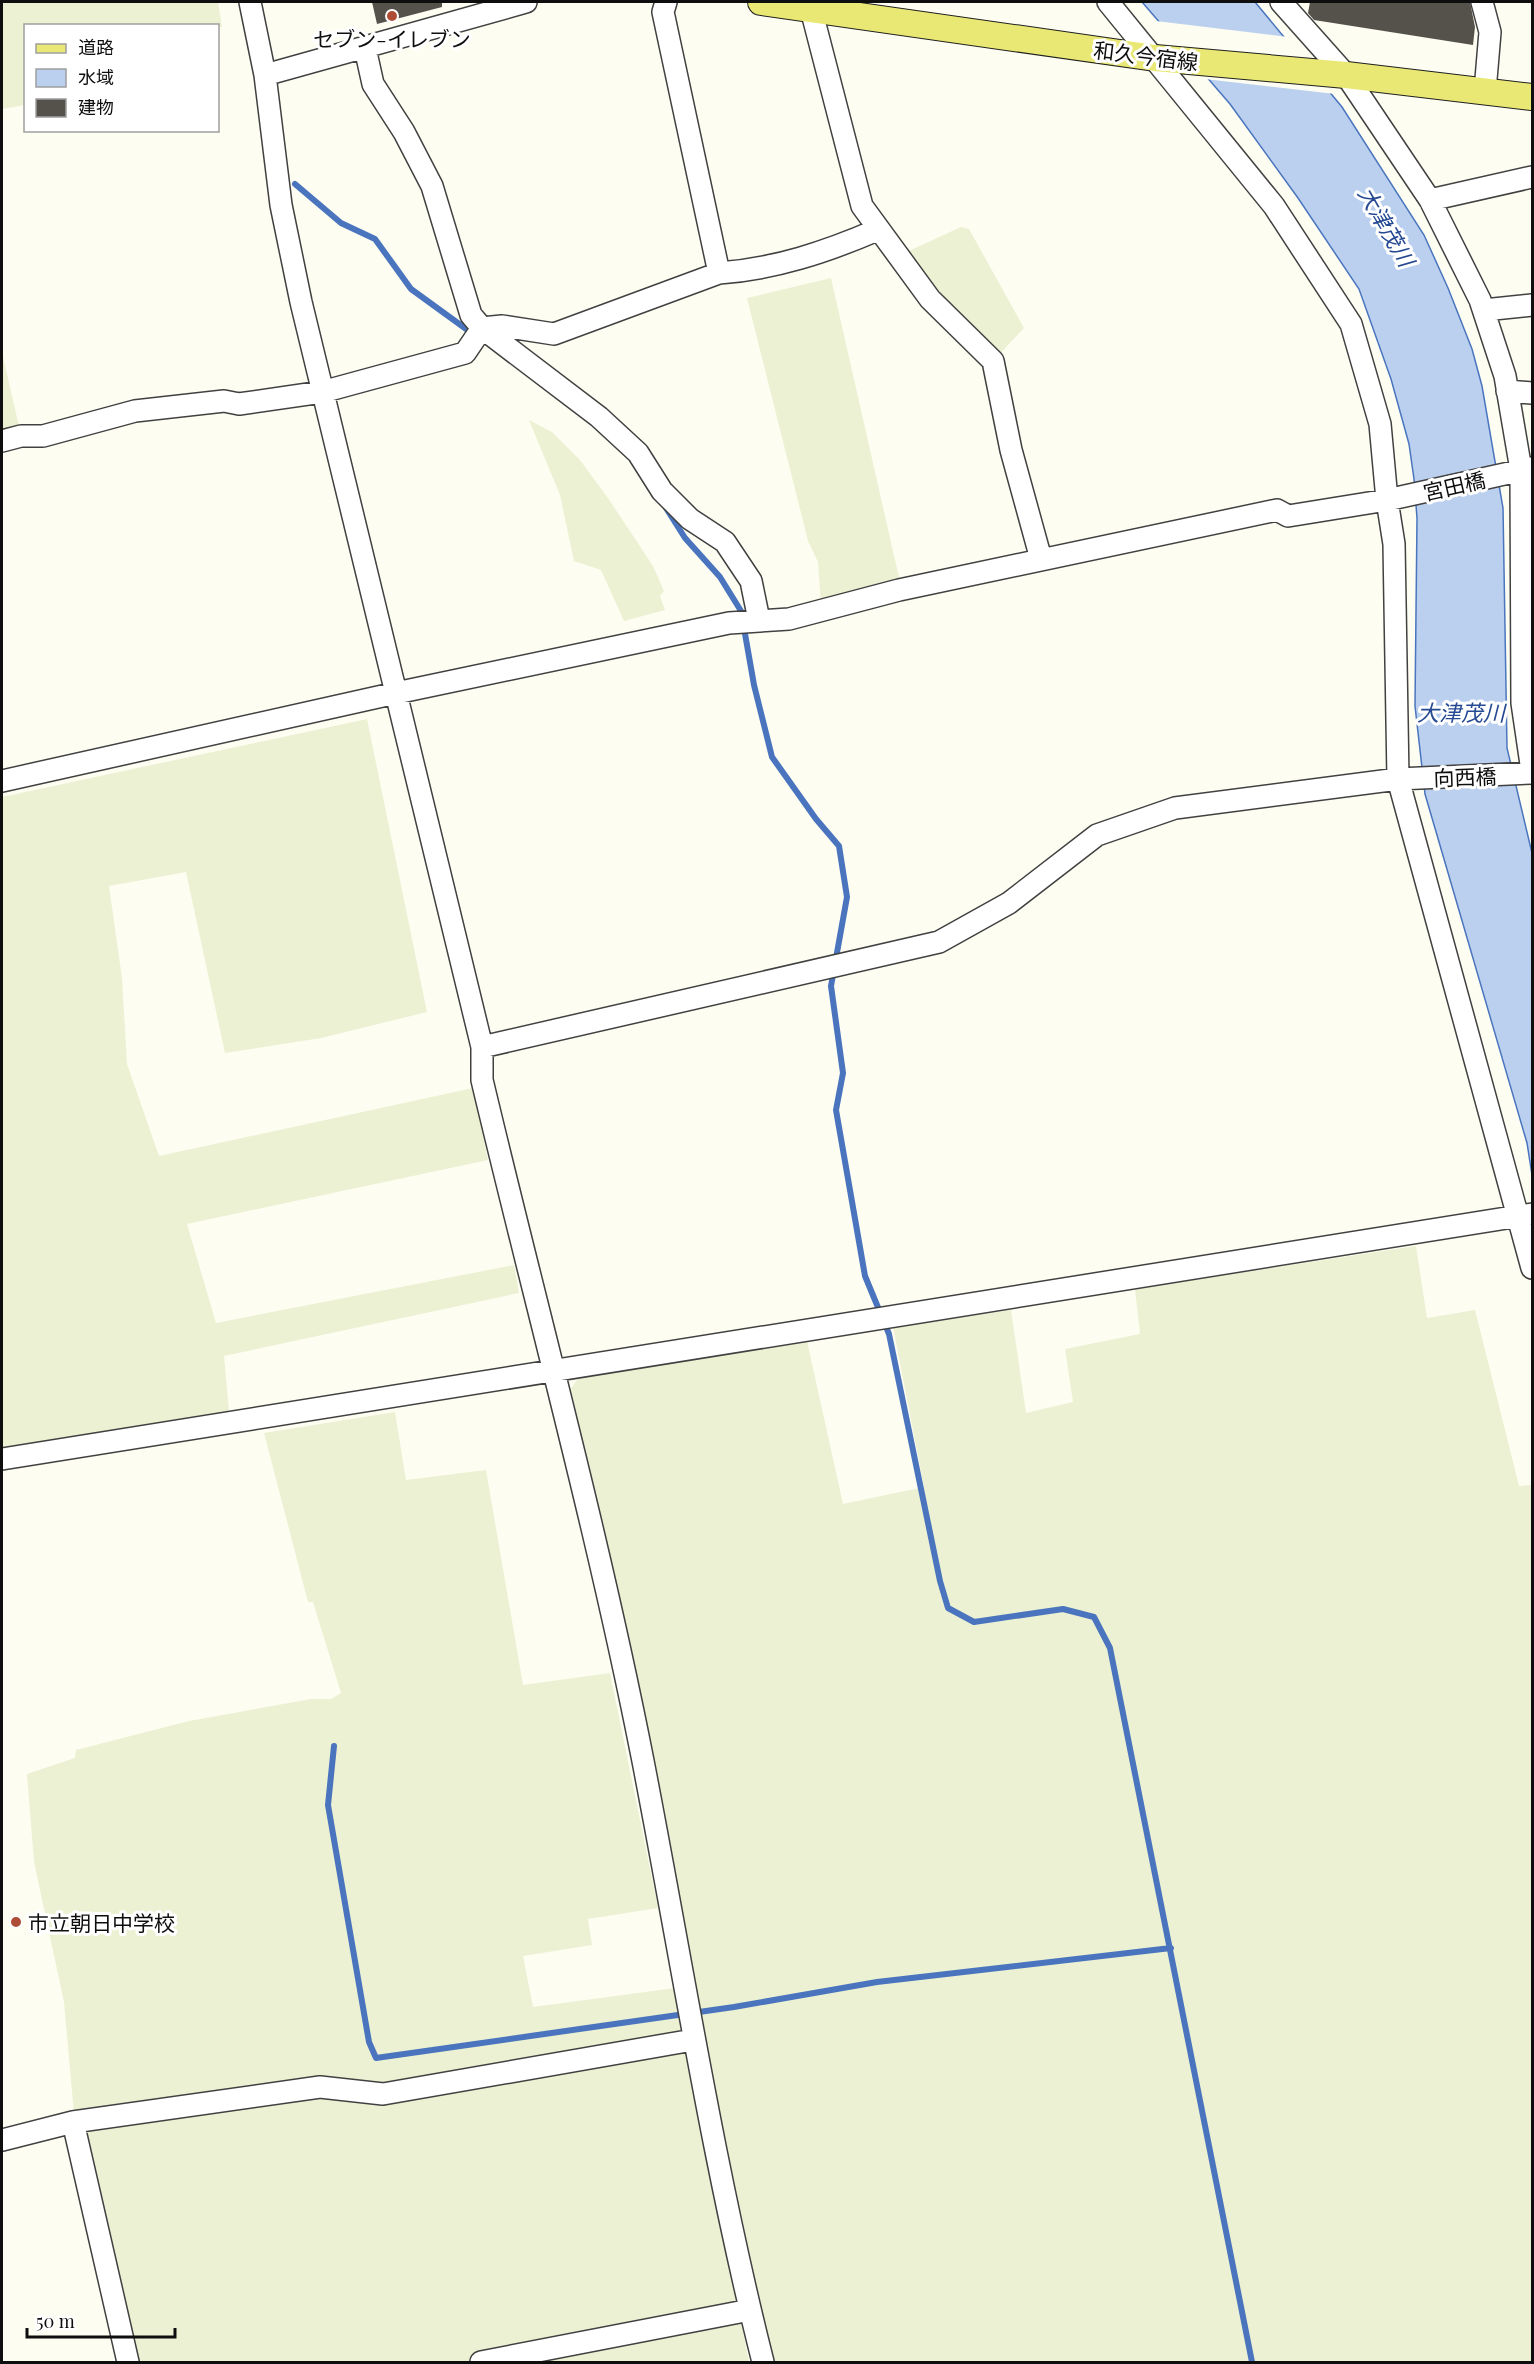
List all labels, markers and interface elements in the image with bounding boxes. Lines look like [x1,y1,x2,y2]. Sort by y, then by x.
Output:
marker: セブン-イレブン [385,9,399,23]
legend [24,24,219,132]
place label: セブン-イレブン [313,24,471,52]
text: 道路 [78,35,114,59]
street label: 和久今宿線 [1092,35,1200,75]
text: 水域 [78,65,114,89]
text: 建物 [78,95,114,119]
water label: 大津茂川 [1352,180,1423,273]
street label: 宮田橋 [1420,464,1488,506]
water label: 大津茂川 [1417,697,1507,727]
street label: 向西橋 [1433,761,1497,791]
place label: 市立朝日中学校 [28,1908,175,1936]
marker: 市立朝日中学校 [9,1915,23,1929]
scale bar [27,2301,176,2339]
text: 50 m [36,2309,75,2333]

